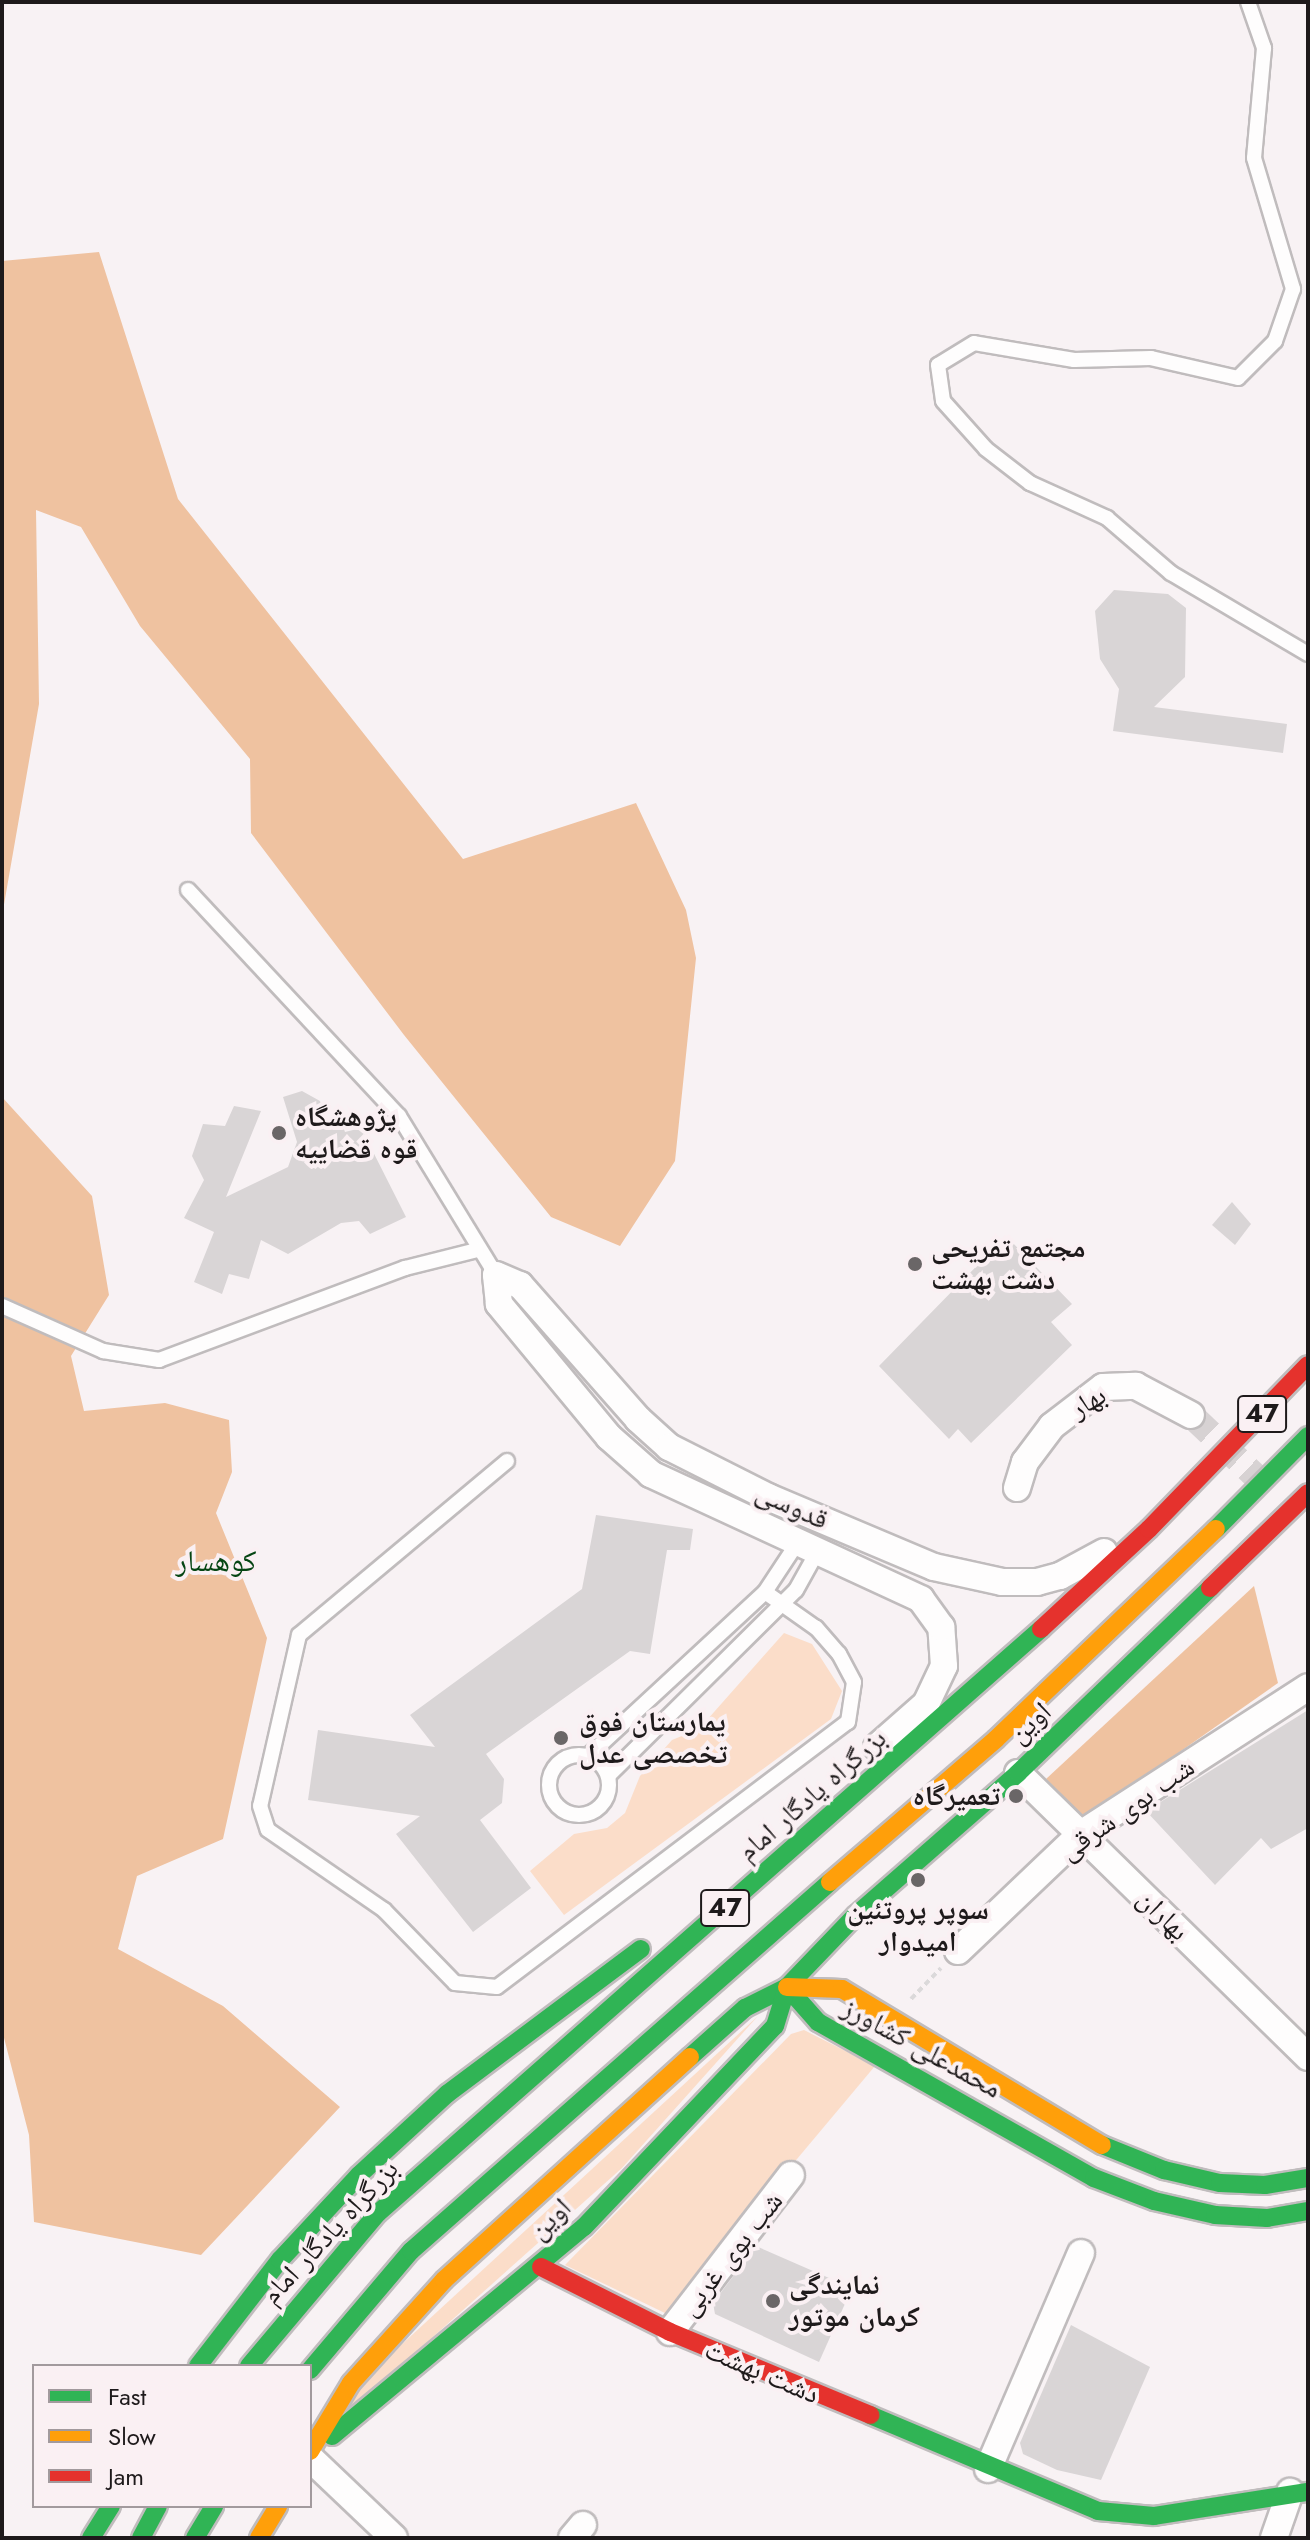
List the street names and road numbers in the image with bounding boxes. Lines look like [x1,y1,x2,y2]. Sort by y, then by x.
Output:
street label: بهار [1064,1378,1112,1426]
road number: 47 [1236,1392,1288,1436]
street label: قدوسی [751,1475,833,1537]
street label: اوین [1002,1695,1058,1751]
street label: بزرگراه یادگار امام [731,1721,893,1869]
street label: شب بوی شرقی [1053,1750,1201,1868]
street label: بهاران [1130,1882,1196,1948]
road number: 47 [699,1886,751,1930]
street label: محمدعلی کشاورز [837,1990,1007,2106]
street label: بزرگراه یادگار امام [254,2153,406,2311]
street label: شب بوی غربی [672,2185,790,2323]
street label: اوین [522,2191,578,2247]
street label: دشت بهشت [700,2333,824,2411]

